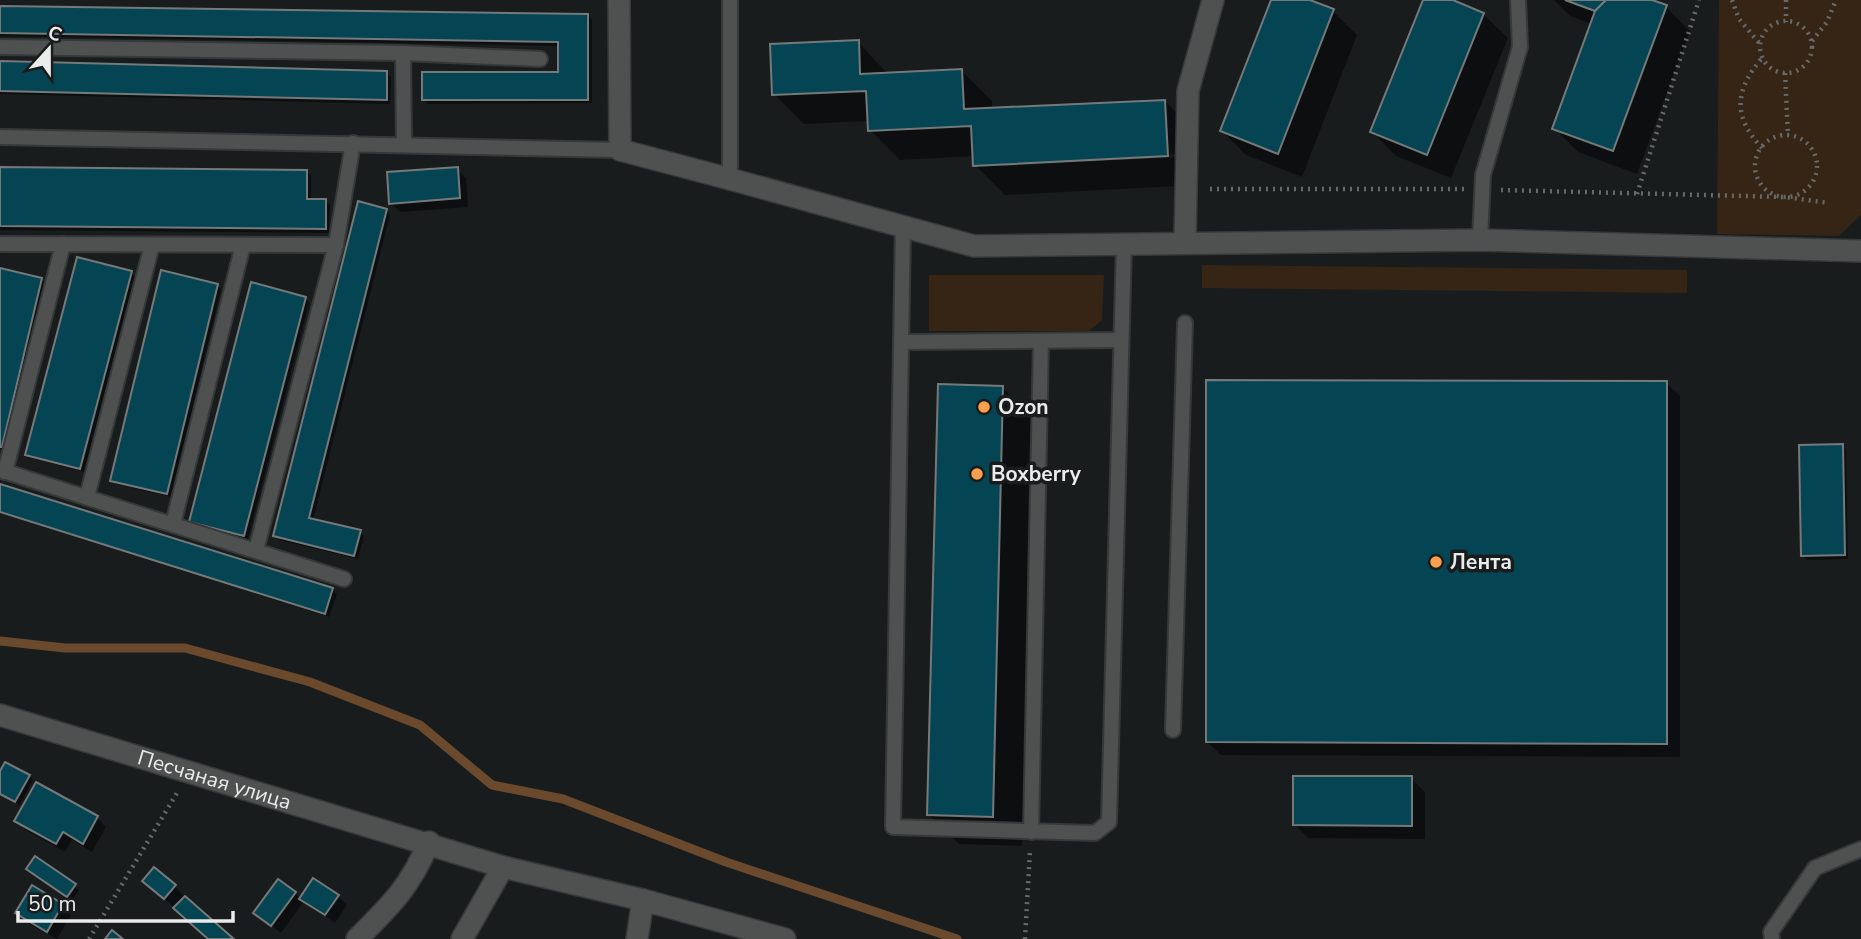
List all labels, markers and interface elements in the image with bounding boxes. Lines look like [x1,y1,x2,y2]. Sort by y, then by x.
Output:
north arrow [14,14,84,84]
text: С [44,20,66,49]
place label: Ozon [998,393,1049,421]
marker: Ozon [976,399,992,415]
place label: Boxberry [991,460,1082,488]
marker: Boxberry [969,466,985,482]
place label: Лента [1450,548,1512,576]
marker: Лента [1428,554,1444,570]
street label: Песчаная улица [134,743,295,816]
scale bar [18,880,233,924]
text: 50 m [28,890,77,918]

